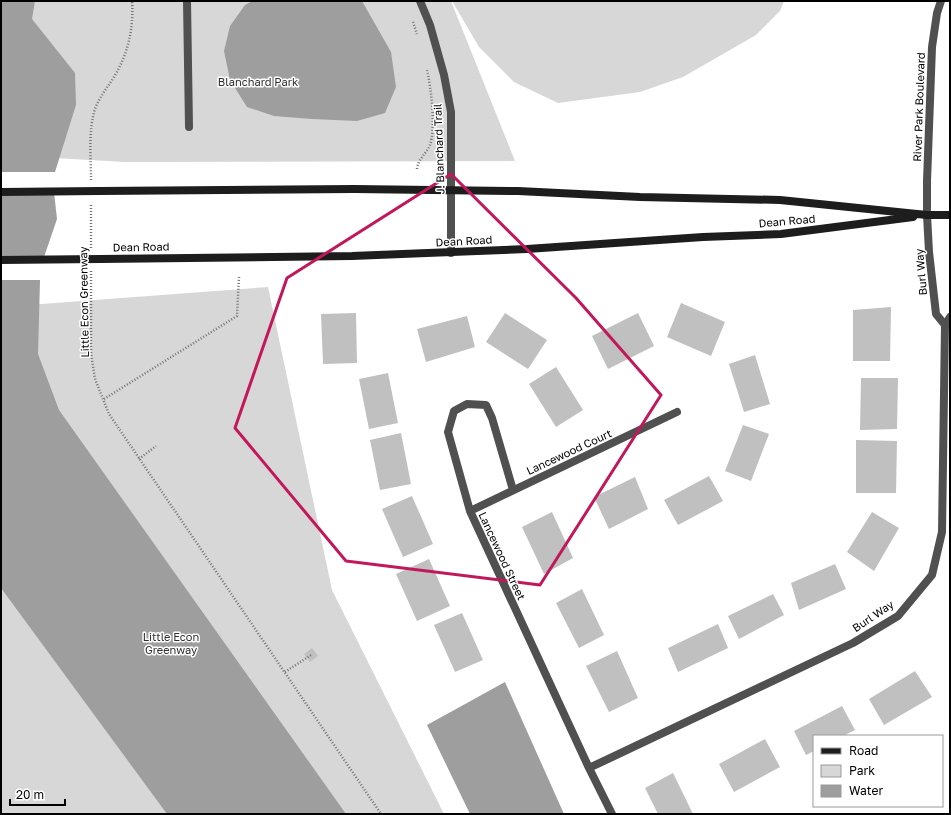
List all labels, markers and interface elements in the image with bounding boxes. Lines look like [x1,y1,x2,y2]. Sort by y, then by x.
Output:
street label: River Park Boulevard [910,52,927,162]
park label: Blanchard Park [218,75,298,88]
street label: J. Blanchard Trail [430,103,447,195]
street label: Dean Road [758,212,816,229]
street label: Dean Road [435,233,493,248]
street label: Dean Road [112,240,169,253]
street label: Little Econ Greenway [76,246,91,358]
street label: Burl Way [912,248,929,296]
street label: Lancewood Court [524,426,614,477]
street label: Lancewood Street [476,510,529,602]
street label: Burl Way [850,597,896,634]
park label: Little Econ Greenway [143,630,199,656]
legend [813,735,943,807]
text: Road [849,743,878,758]
text: Park [849,763,875,778]
scale bar [10,781,65,807]
text: Water [849,783,883,798]
text: 20 m [16,787,44,802]

